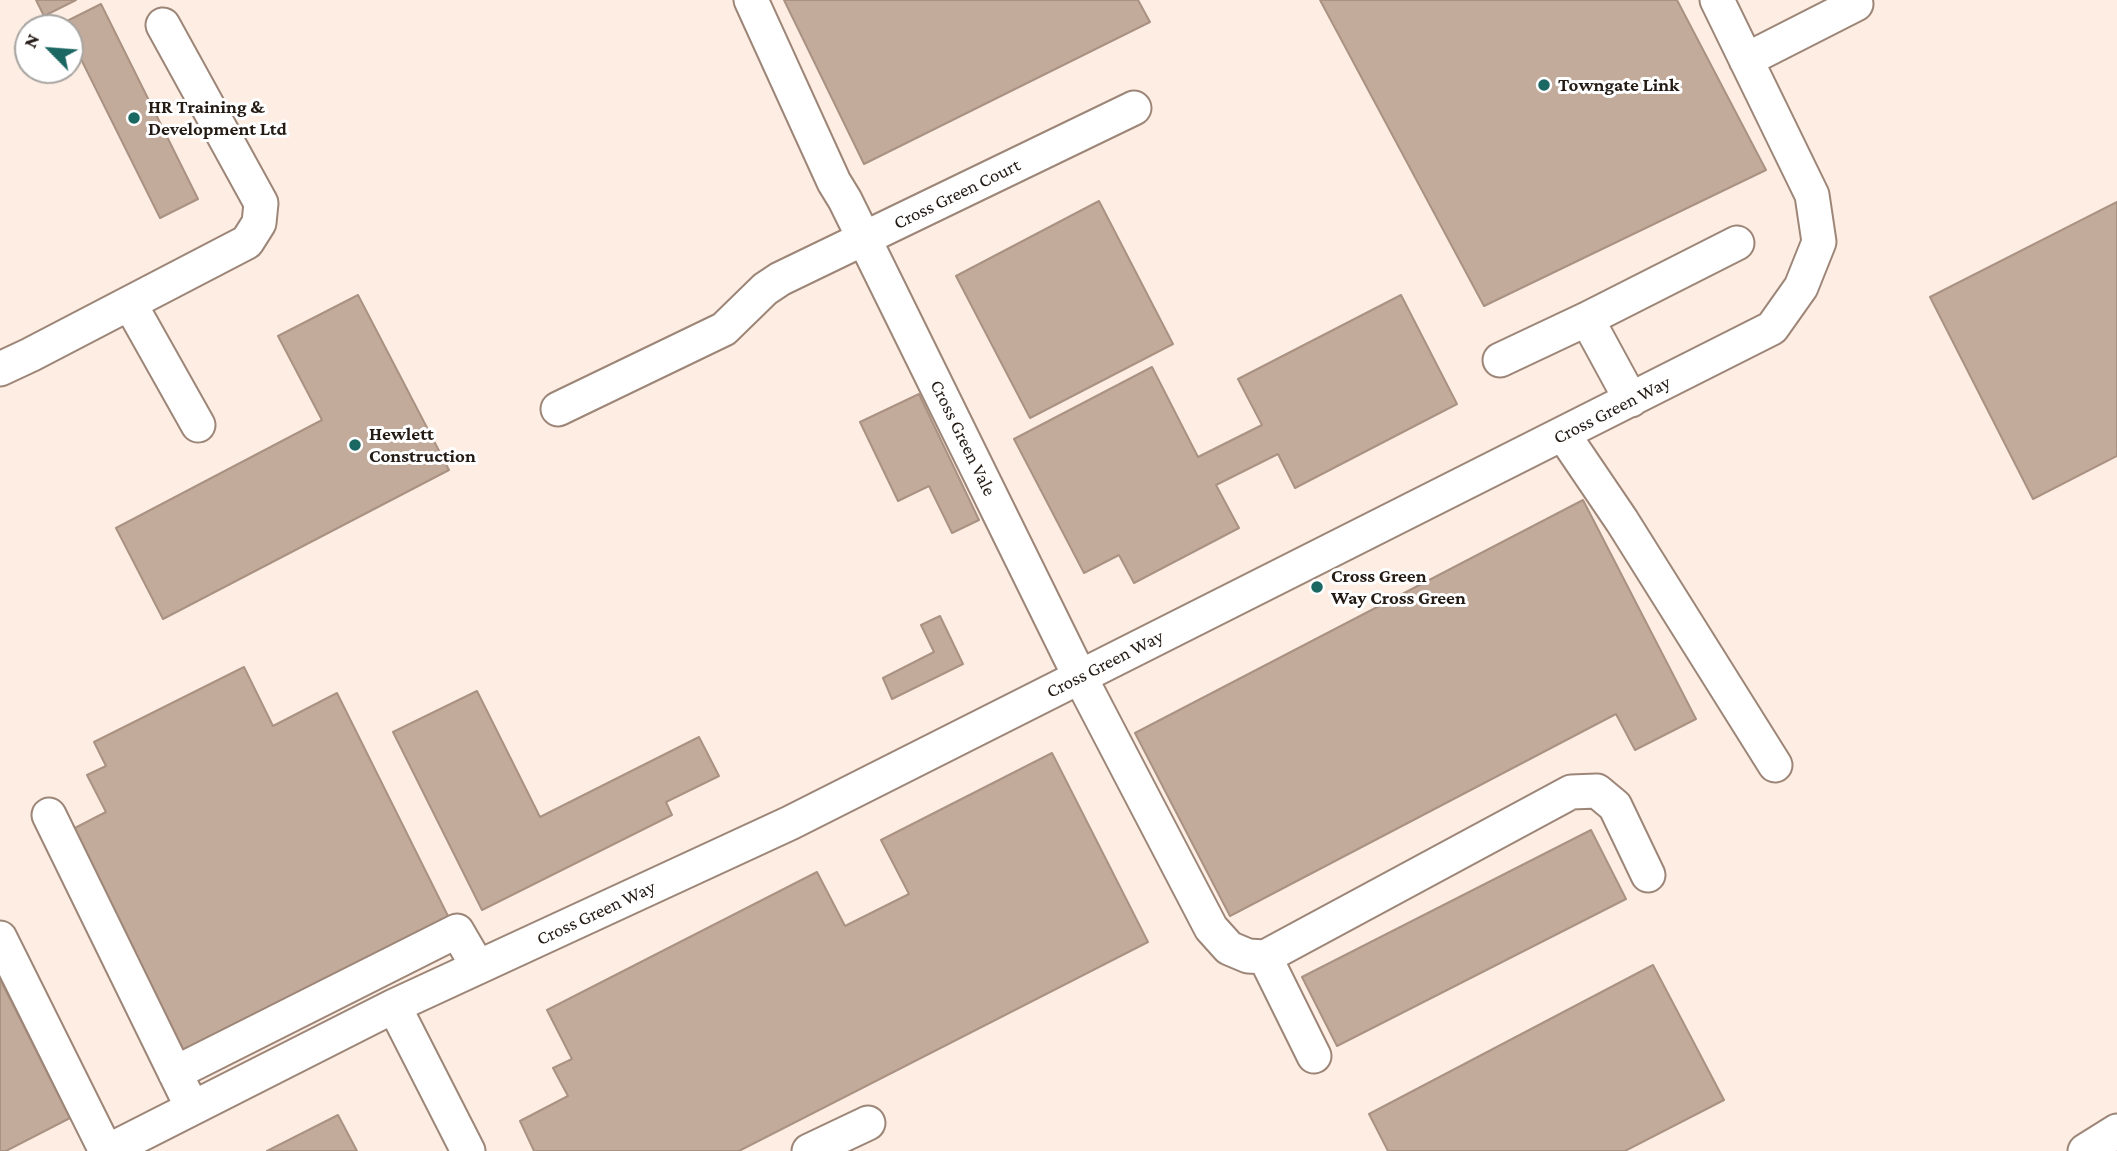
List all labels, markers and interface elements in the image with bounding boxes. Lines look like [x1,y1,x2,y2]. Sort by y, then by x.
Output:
north arrow [14,14,84,84]
text: N [19,30,44,51]
place label: Towngate Link [1558,74,1679,96]
marker: Towngate Link [1536,77,1552,93]
place label: HR Training & Development Ltd [148,96,287,140]
marker: HR Training & Development Ltd [126,110,142,126]
street label: Cross Green Court [890,154,1024,234]
street label: Cross Green Way [1550,371,1674,449]
street label: Cross Green Vale [925,376,1001,500]
place label: Hewlett Construction [369,423,476,467]
marker: Hewlett Construction [347,437,363,453]
place label: Cross Green Way Cross Green [1331,565,1466,609]
marker: Cross Green Way Cross Green [1309,579,1325,595]
street label: Cross Green Way [1043,625,1167,703]
street label: Cross Green Way [533,876,659,950]

